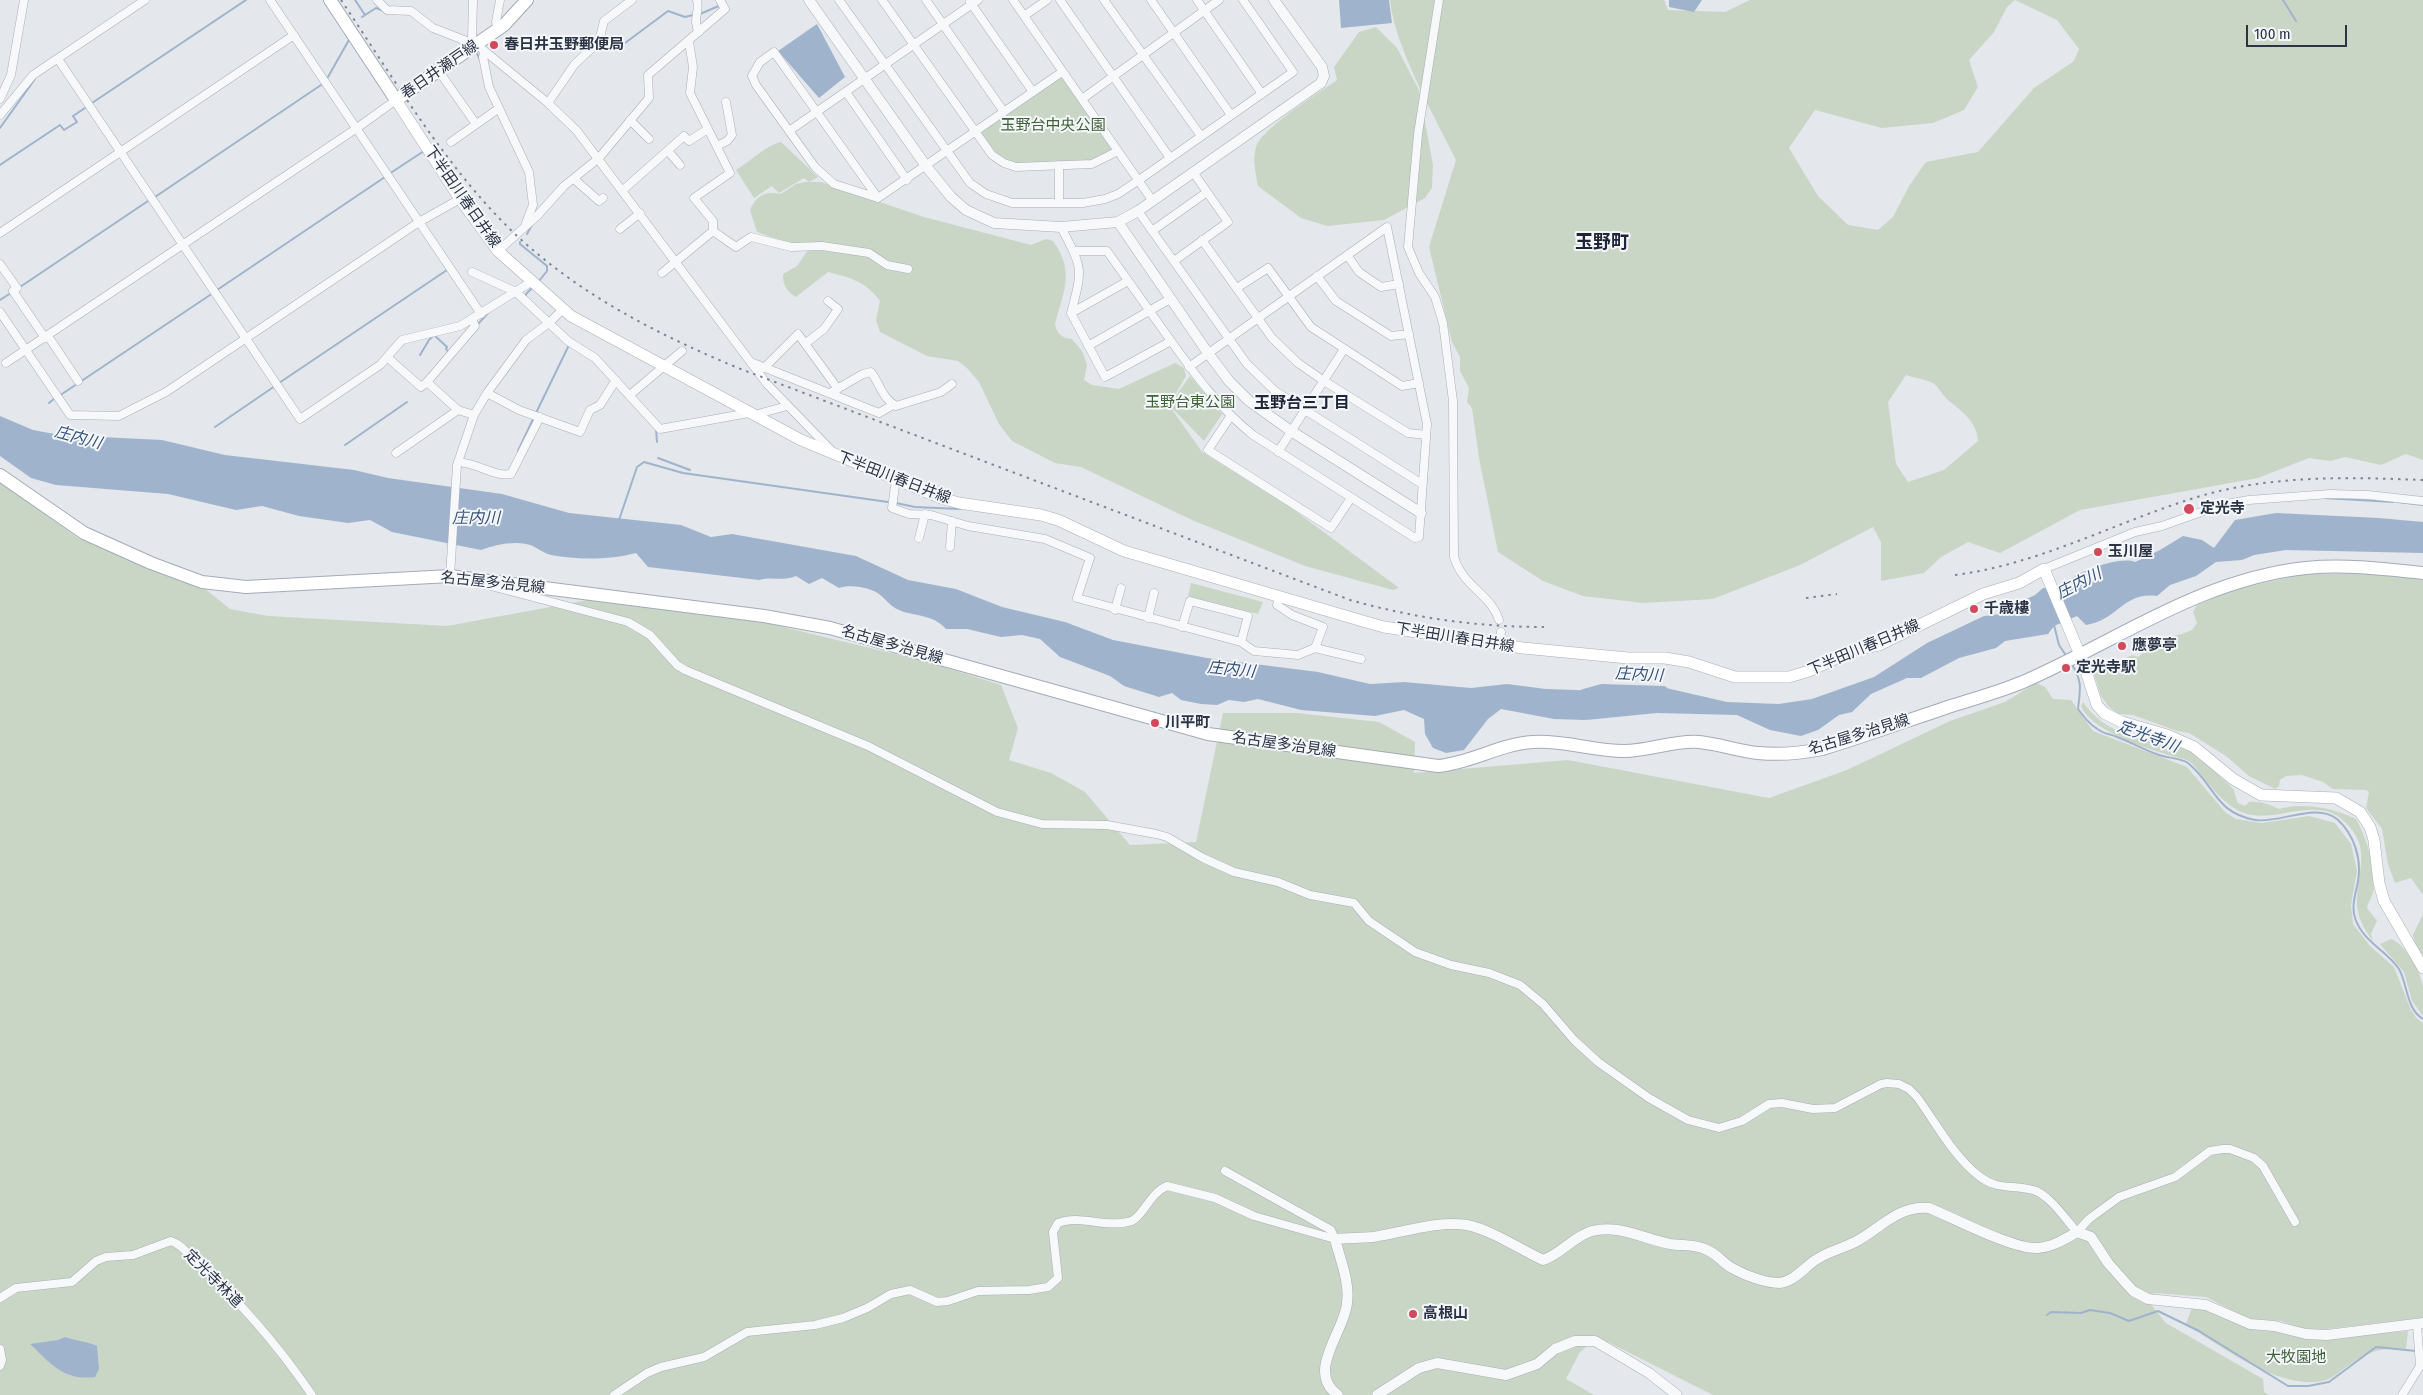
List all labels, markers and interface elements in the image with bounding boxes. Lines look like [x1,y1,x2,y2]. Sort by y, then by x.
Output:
scale bar [2248,15,2349,47]
text: 100 m [2254,25,2291,43]
place label: 春日井玉野郵便局 [504,36,624,54]
street label: 春日井瀬戸線 [398,37,482,103]
marker: 春日井玉野郵便局 [488,39,500,51]
park label: 玉野台中央公園 [1001,117,1105,135]
street label: 下半田川春日井線 [420,143,504,251]
district label: 玉野町 [1575,232,1629,254]
park label: 玉野台東公園 [1145,394,1235,412]
district label: 玉野台三丁目 [1254,394,1350,414]
water label: 庄内川 [52,423,104,453]
street label: 下半田川春日井線 [835,448,953,508]
place label: 定光寺 [2200,500,2245,518]
marker: 定光寺 [2182,502,2196,516]
water label: 庄内川 [452,509,500,529]
place label: 玉川屋 [2108,543,2153,561]
marker: 玉川屋 [2092,546,2104,558]
water label: 庄内川 [2053,565,2105,603]
street label: 名古屋多治見線 [440,569,546,597]
place label: 千歳樓 [1984,600,2029,618]
marker: 千歳樓 [1968,603,1980,615]
street label: 下半田川春日井線 [1805,616,1923,680]
street label: 下半田川春日井線 [1394,620,1516,656]
street label: 名古屋多治見線 [839,622,945,668]
place label: 應夢亭 [2132,637,2177,655]
marker: 應夢亭 [2116,640,2128,652]
water label: 庄内川 [1206,658,1256,682]
place label: 定光寺駅 [2076,659,2136,677]
marker: 定光寺駅 [2060,662,2072,674]
water label: 庄内川 [1615,664,1663,686]
street label: 名古屋多治見線 [1806,711,1912,759]
place label: 川平町 [1165,714,1210,732]
marker: 川平町 [1149,717,1161,729]
water label: 定光寺川 [2115,717,2181,757]
street label: 名古屋多治見線 [1231,729,1337,761]
street label: 定光寺林道 [180,1246,246,1312]
place label: 高根山 [1423,1305,1468,1323]
marker: 高根山 [1407,1308,1419,1320]
park label: 大牧園地 [2266,1349,2326,1367]

